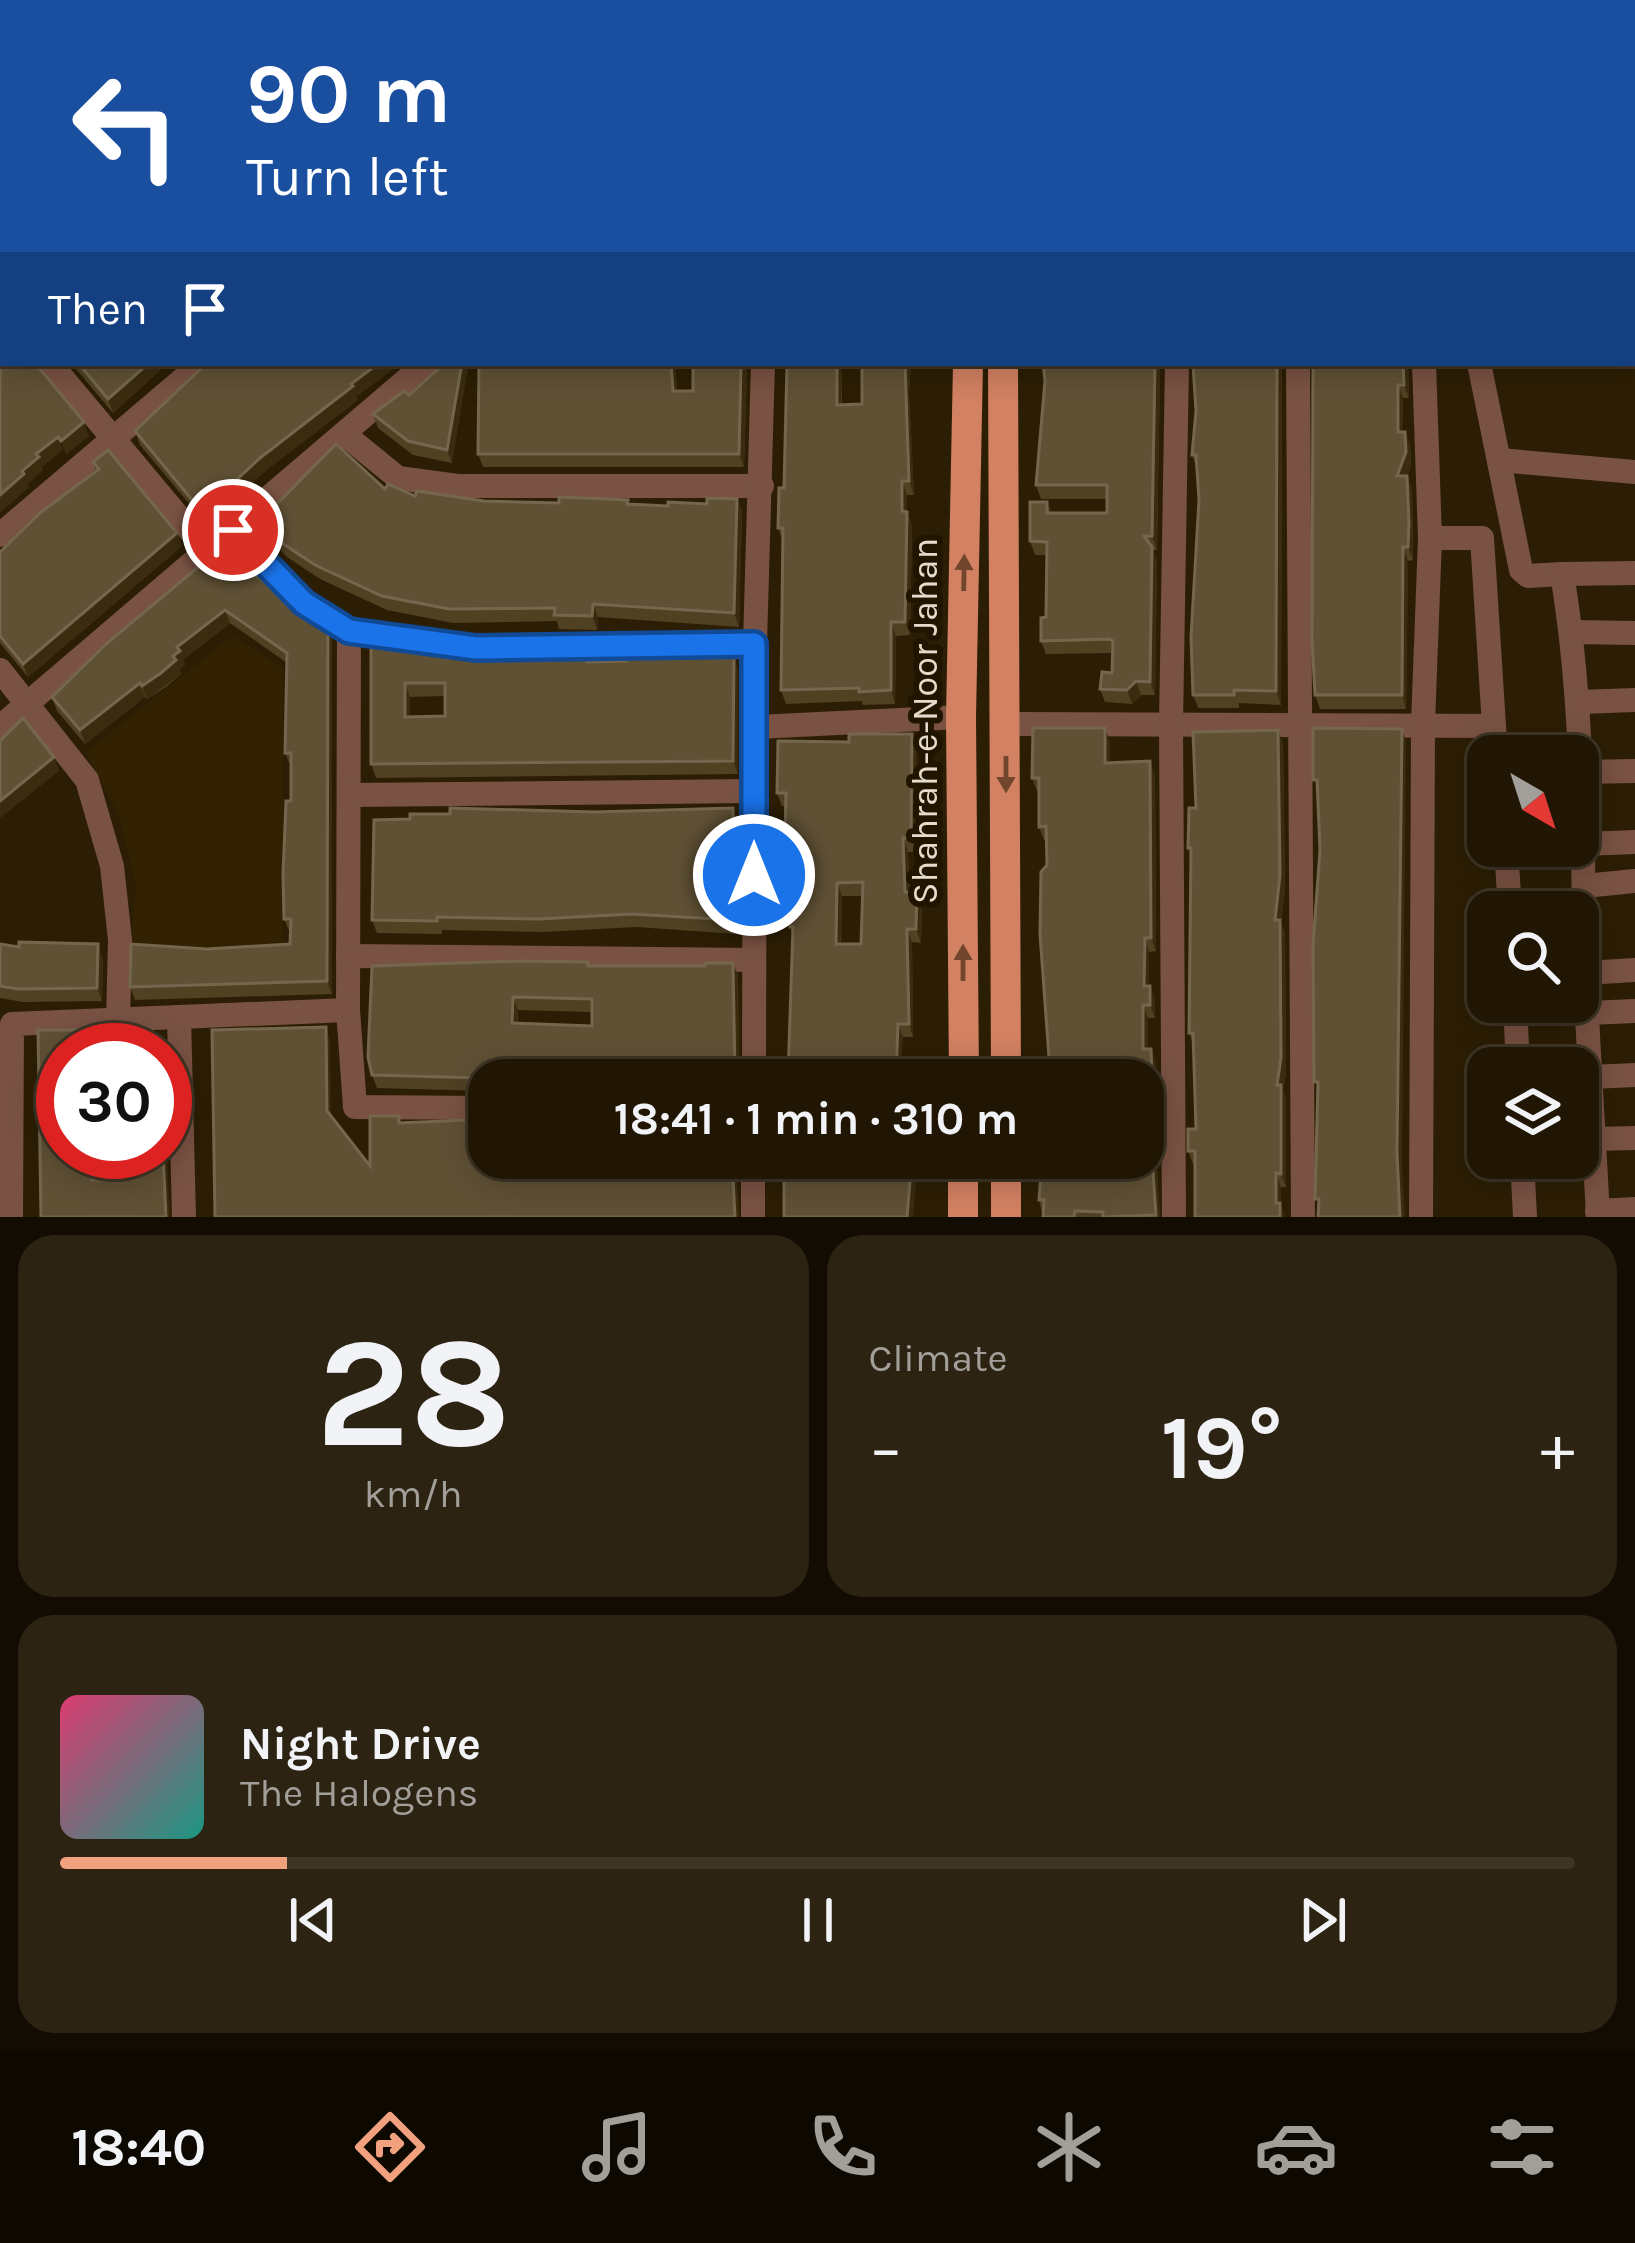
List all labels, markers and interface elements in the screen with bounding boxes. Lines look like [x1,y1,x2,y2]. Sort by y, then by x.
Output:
text: 90 m [246,45,451,143]
icon: left [48,48,204,204]
text: Turn left [246,145,449,209]
icon: arrive [172,276,238,342]
text: Then [48,283,148,335]
pin [182,479,284,581]
icon: arrive [200,497,266,563]
street label: Shahrah-e-Noor Jahan [904,538,946,904]
one-way arrow [954,553,973,591]
north arrow [1467,735,1599,867]
map controls [1467,735,1599,1179]
one-way arrow [996,756,1016,794]
position arrow [691,812,817,938]
button: search [1467,891,1599,1023]
one-way arrow [953,943,973,981]
speed limit sign: 30 [36,1023,192,1179]
button: layers [1467,1047,1599,1179]
text: 18:41 · 1 min · 310 m [614,1093,1018,1145]
text: 28 [316,1302,511,1484]
text: Climate [869,1335,1008,1381]
text: 19° [1161,1395,1283,1501]
text: − [869,1409,903,1487]
text: + [1540,1409,1575,1487]
text: km/h [364,1471,463,1517]
text: Night Drive [240,1718,481,1770]
text: The Halogens [240,1770,478,1816]
icon: previous [280,1887,346,1953]
icon: pause [785,1887,851,1953]
icon: next [1290,1887,1356,1953]
icon: directions [348,2105,432,2189]
icon: music [575,2105,659,2189]
icon: phone [801,2105,885,2189]
icon: climate [1027,2105,1111,2189]
icon: car [1254,2105,1338,2189]
icon: filters [1480,2105,1564,2189]
text: 18:40 [71,2115,206,2179]

